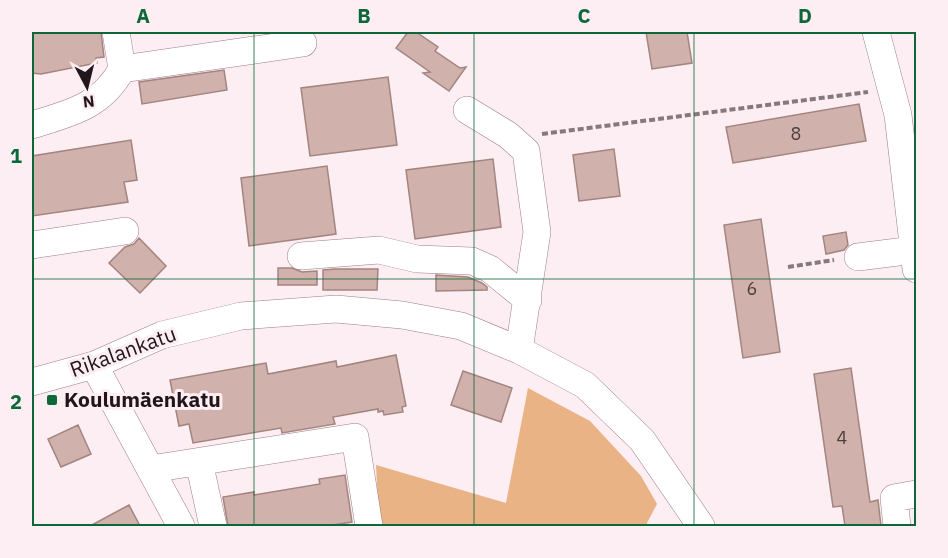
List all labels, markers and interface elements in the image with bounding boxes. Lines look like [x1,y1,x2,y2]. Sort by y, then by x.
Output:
text: A [136,2,150,29]
text: B [357,2,371,29]
text: C [577,2,591,29]
text: D [798,2,812,29]
north arrow [57,57,117,117]
text: N [82,91,96,113]
house number: 8 [791,122,801,145]
text: 1 [10,142,22,169]
house number: 6 [747,277,757,300]
street label: Rikalankatu [66,319,180,383]
place label: Koulumäenkatu [64,385,221,413]
text: 2 [10,388,22,415]
marker: Koulumäenkatu [45,393,59,407]
house number: 4 [837,426,848,449]

